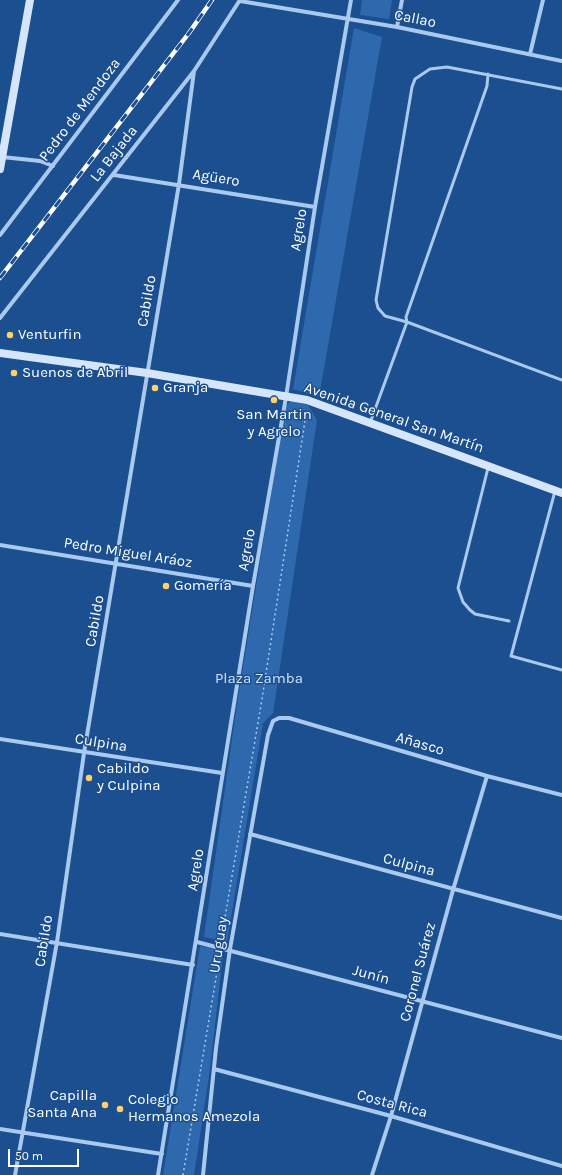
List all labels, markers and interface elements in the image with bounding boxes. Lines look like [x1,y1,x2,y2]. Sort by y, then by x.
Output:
street label: Callao [393,6,437,32]
street label: Pedro de Mendoza [35,55,125,165]
street label: La Bajada [86,122,142,186]
street label: Agüero [191,165,241,191]
street label: Agrelo [287,208,311,252]
street label: Cabildo [134,274,160,328]
place label: Venturfin [18,326,82,344]
marker: Venturfin [5,330,15,340]
place label: Suenos de Abril [22,364,128,382]
marker: Suenos de Abril [9,368,19,378]
place label: Granja [163,379,208,397]
street label: Avenida General San Martín [302,379,486,457]
marker: Granja [150,383,160,393]
marker: San Martin y Agrelo [269,395,279,405]
place label: San Martin y Agrelo [236,406,312,441]
street label: Agrelo [234,527,260,573]
street label: Pedro Miguel Aráoz [62,534,194,572]
place label: Gomería [174,577,232,595]
marker: Gomería [161,581,171,591]
street label: Cabildo [82,594,108,648]
park label: Plaza Zamba [215,670,303,688]
street label: Añasco [394,728,446,760]
street label: Culpina [73,730,129,756]
place label: Cabildo y Culpina [97,760,161,795]
marker: Cabildo y Culpina [84,773,94,783]
street label: Agrelo [184,848,208,892]
street label: Culpina [381,849,437,881]
street label: Cabildo [31,914,57,968]
street label: Uruguay [206,915,232,975]
street label: Coronel Suárez [396,920,440,1024]
street label: Junín [350,961,392,989]
street label: Costa Rica [355,1086,429,1122]
place label: Capilla Santa Ana [27,1087,97,1122]
place label: Colegio Hermanos Amezola [128,1091,260,1126]
marker: Capilla Santa Ana [100,1100,110,1110]
marker: Colegio Hermanos Amezola [115,1104,125,1114]
scale bar [10,1141,81,1167]
text: 50 m [15,1149,43,1163]

